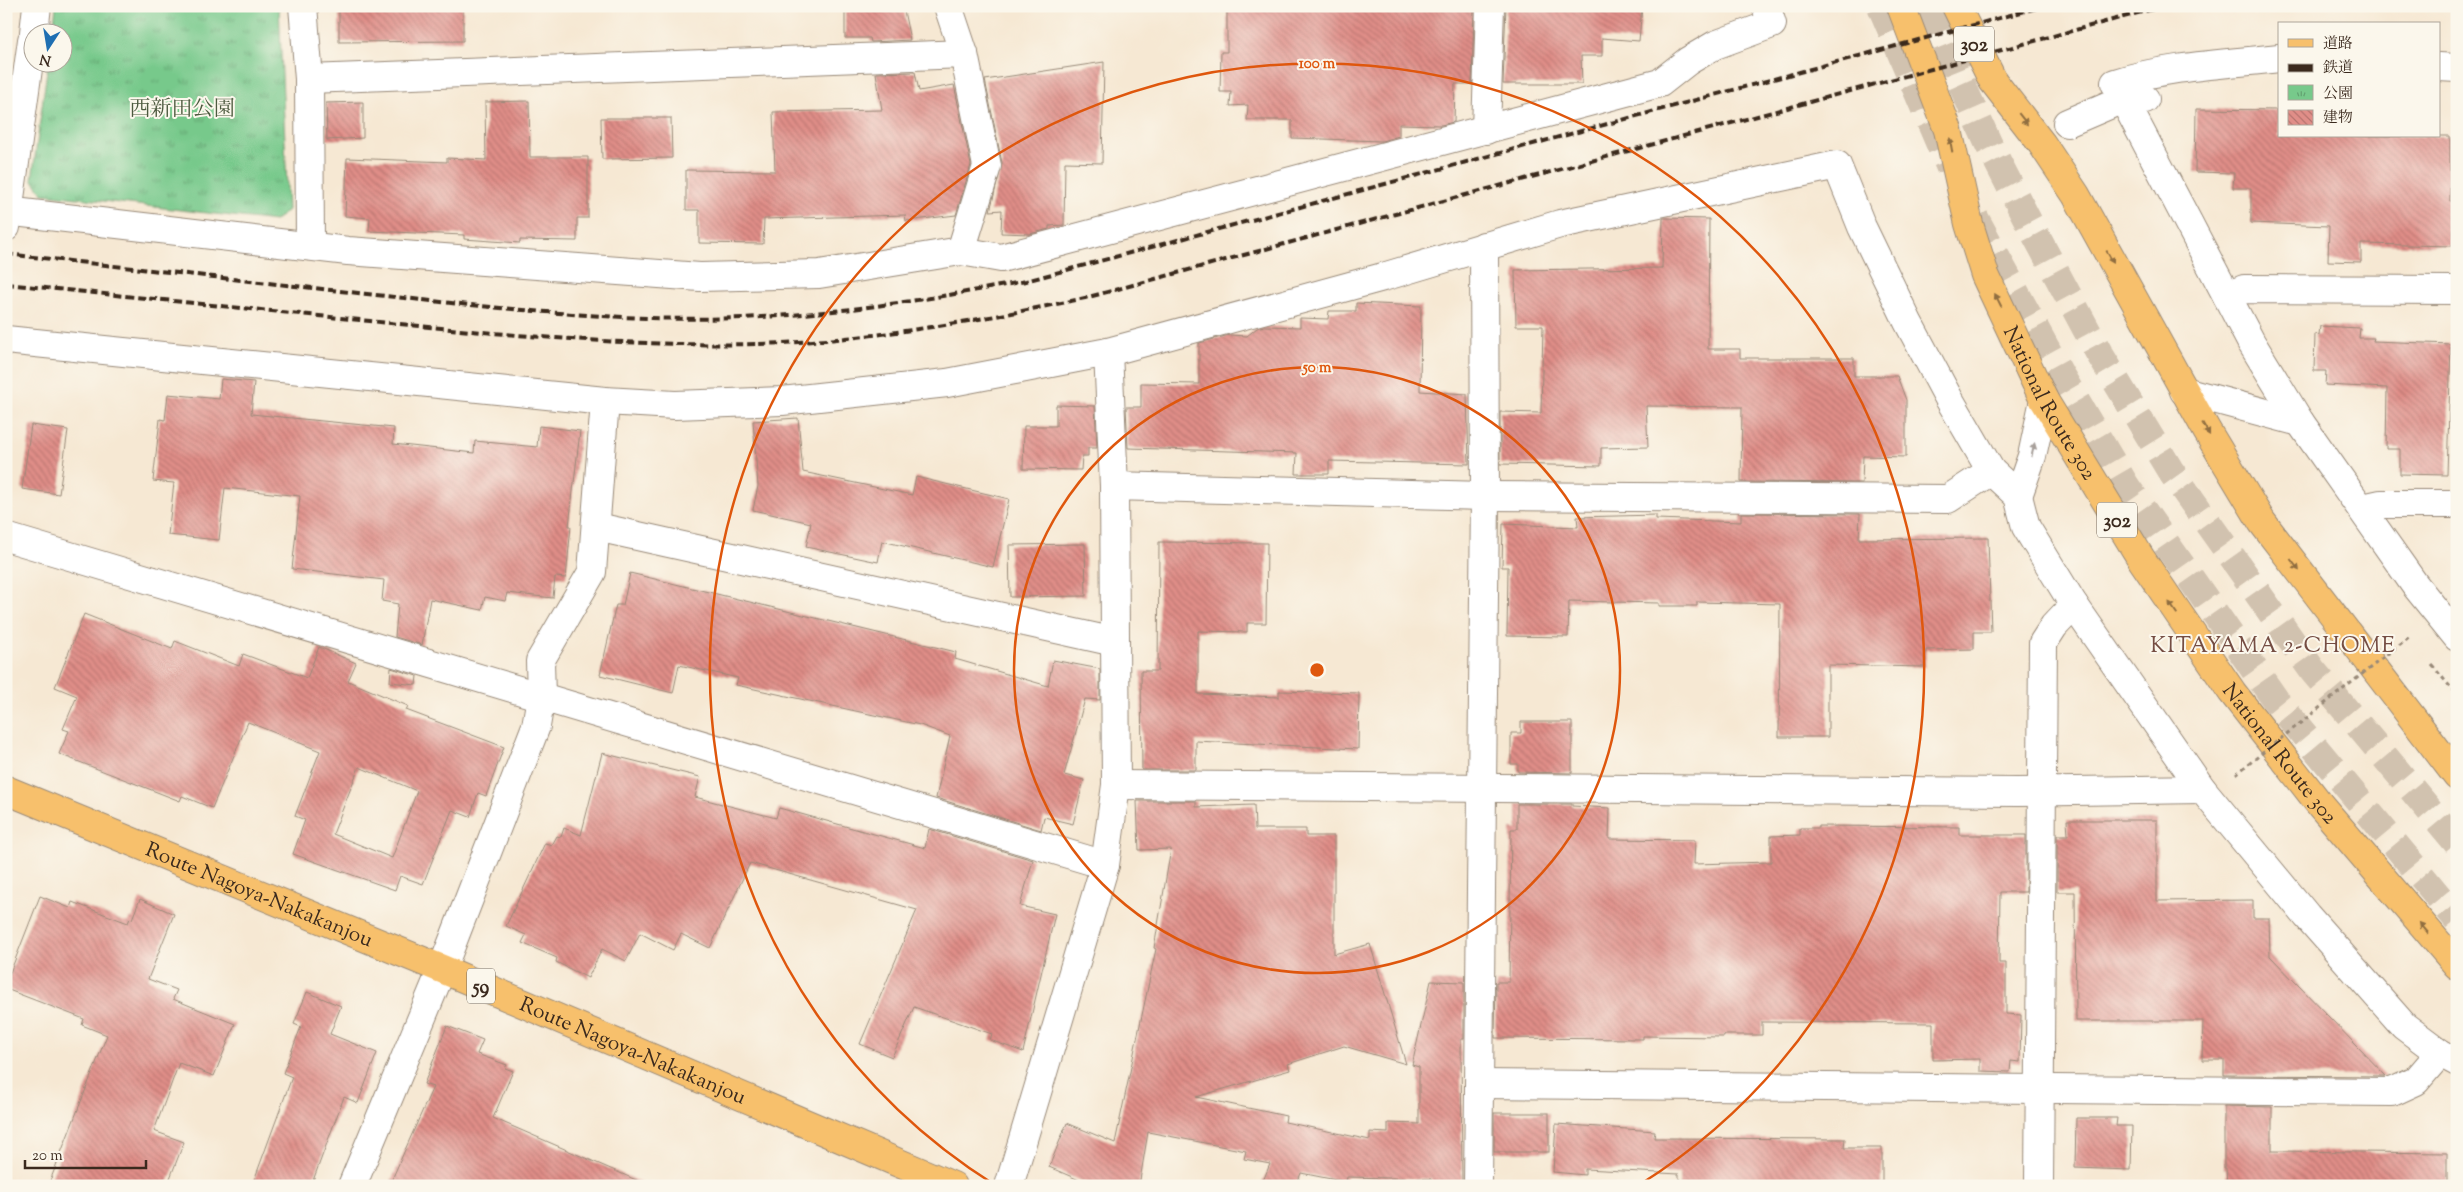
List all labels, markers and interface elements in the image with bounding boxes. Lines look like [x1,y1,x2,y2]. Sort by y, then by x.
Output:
north arrow [22,22,72,72]
legend [2278,22,2440,138]
road number: 302 [1954,27,1994,62]
text: 道路 [2323,34,2353,55]
text: N [38,48,53,70]
text: 100 m [1299,54,1336,75]
text: 鉄道 [2323,58,2353,79]
text: 公園 [2323,84,2353,105]
park label: 西新田公園 [130,95,235,125]
text: 建物 [2323,108,2353,129]
one-way arrow [2018,113,2029,126]
one-way arrow [1946,137,1954,153]
one-way arrow [2106,249,2114,264]
one-way arrow [1994,293,2002,307]
street label: National Route 302 [1994,322,2103,487]
text: 50 m [1302,358,1332,379]
one-way arrow [2201,423,2210,436]
one-way arrow [2029,442,2037,457]
road number: 302 [2097,502,2137,538]
one-way arrow [2289,558,2300,571]
one-way arrow [2168,601,2178,615]
district label: KITAYAMA 2-CHOME [2150,631,2396,663]
centre of rings [1308,661,1326,679]
street label: National Route 302 [2214,678,2344,832]
street label: Route Nagoya-Nakakanjou [140,836,377,956]
one-way arrow [2419,922,2430,935]
road number: 59 [467,968,495,1004]
street label: Route Nagoya-Nakakanjou [514,991,750,1113]
scale bar [25,1137,146,1169]
text: 20 m [32,1146,63,1167]

